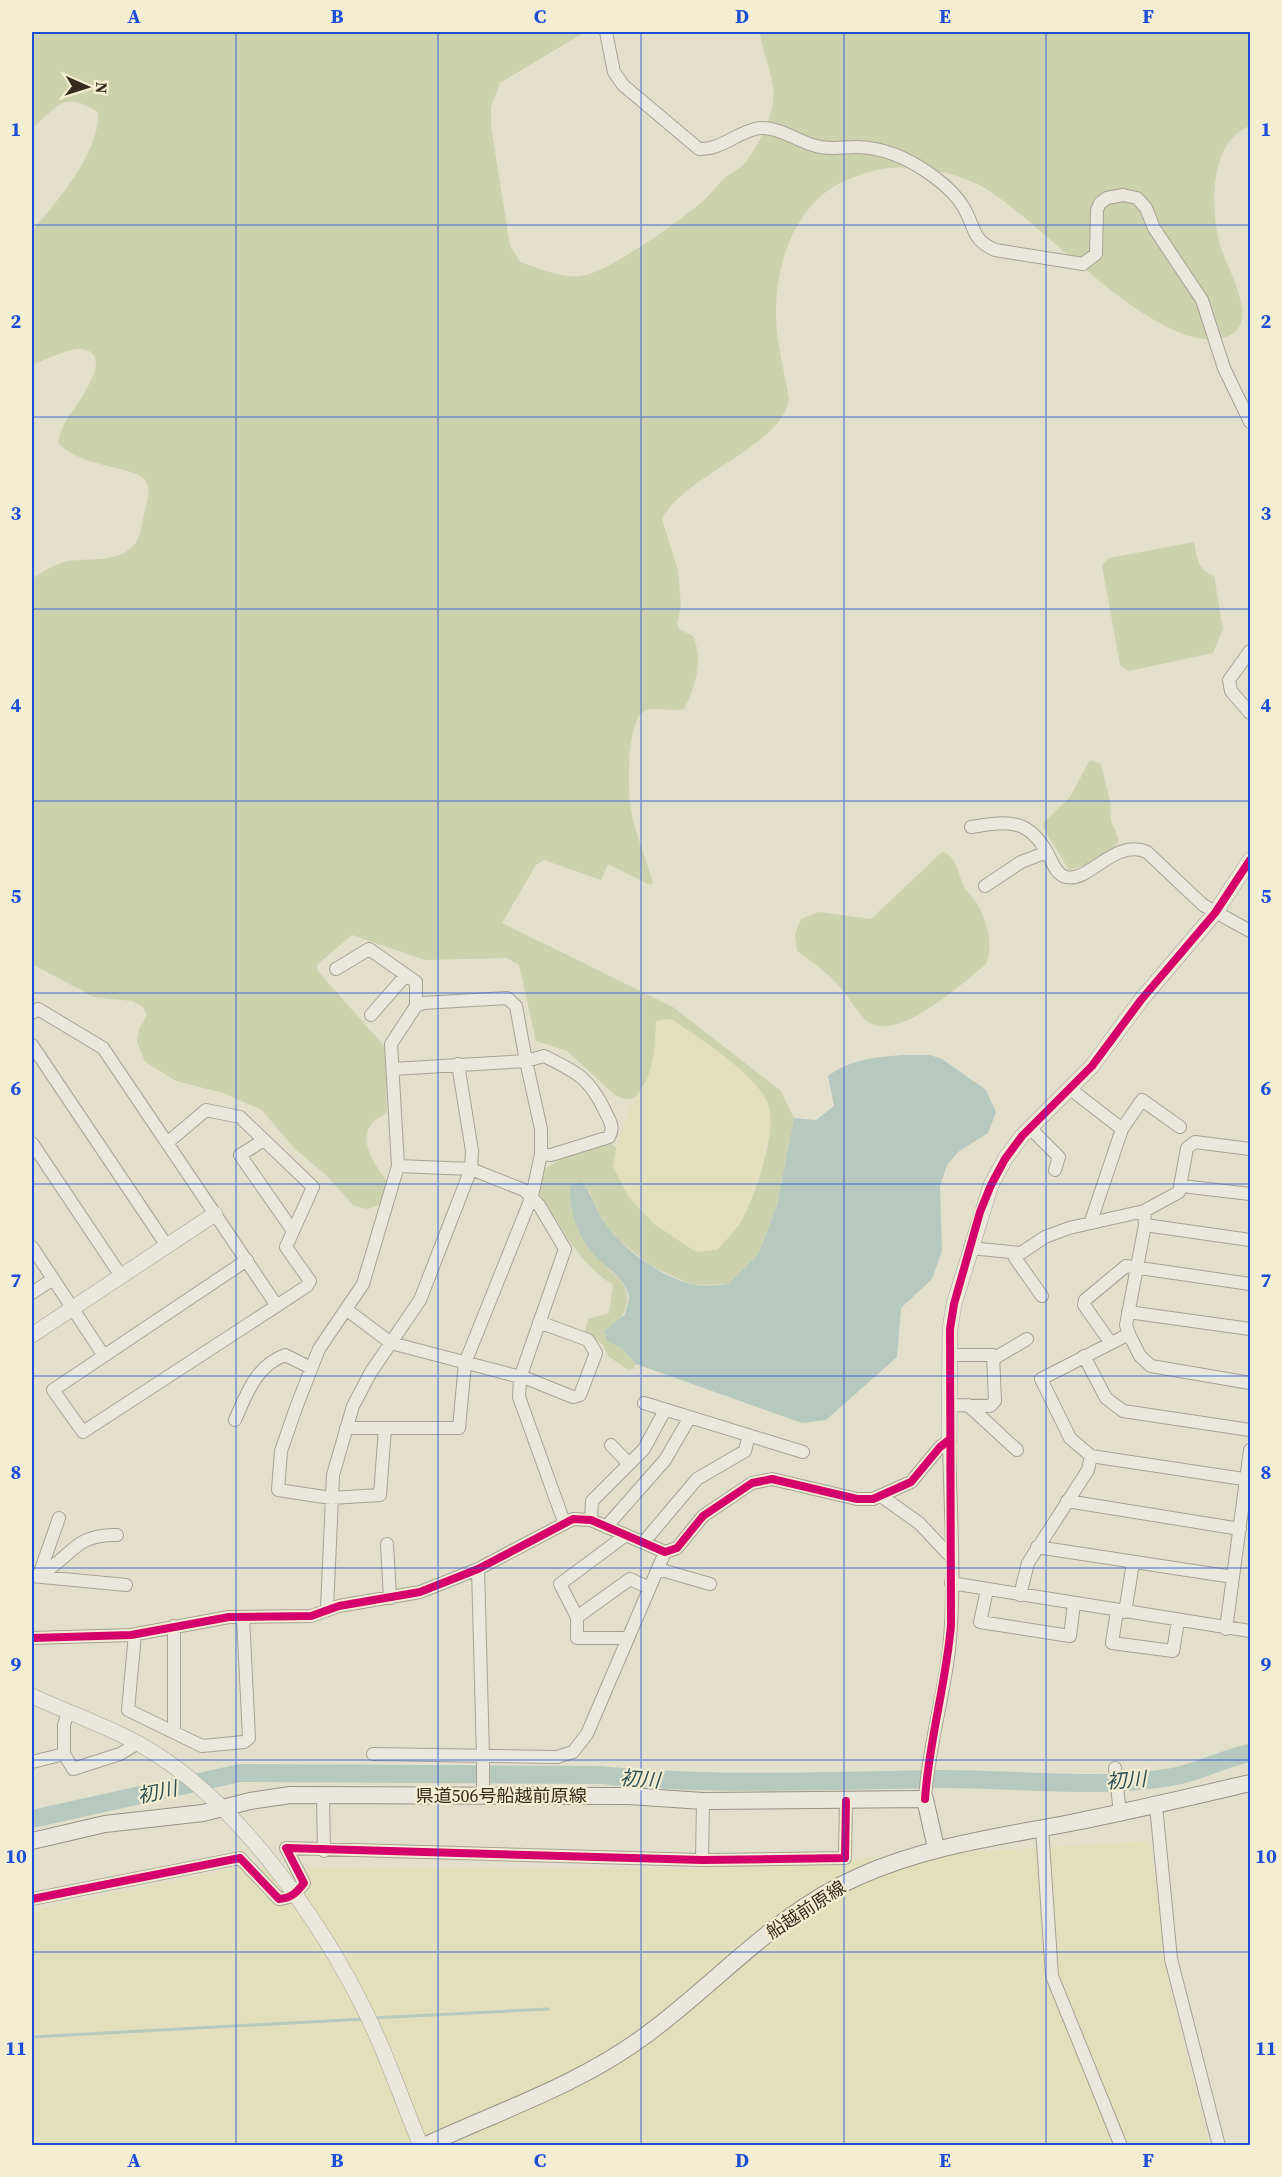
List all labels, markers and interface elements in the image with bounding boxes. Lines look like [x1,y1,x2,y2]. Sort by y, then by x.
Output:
text: A [127,2,141,30]
text: B [330,2,344,30]
text: C [534,2,546,30]
text: D [735,2,749,30]
text: E [939,2,951,30]
text: F [1142,2,1154,30]
north arrow [57,57,117,117]
text: N [91,81,113,95]
text: 1 [11,115,21,143]
text: 1 [1261,115,1271,143]
text: 2 [11,307,22,335]
text: 2 [1261,307,1272,335]
text: 3 [11,499,22,527]
text: 3 [1261,499,1272,527]
text: 4 [11,691,22,719]
text: 4 [1261,691,1272,719]
text: 5 [11,882,22,910]
text: 5 [1261,882,1272,910]
text: 6 [11,1074,22,1102]
text: 6 [1261,1074,1272,1102]
text: 7 [11,1266,22,1294]
text: 7 [1261,1266,1272,1294]
text: 8 [11,1458,21,1486]
text: 8 [1261,1458,1271,1486]
text: 9 [11,1650,22,1678]
text: 9 [1261,1650,1272,1678]
water label: 初川 [619,1764,663,1795]
water label: 初川 [1105,1764,1149,1795]
water label: 初川 [135,1774,181,1810]
street label: 県道506号船越前原線 [416,1783,587,1808]
text: 10 [5,1842,27,1870]
text: 10 [1255,1842,1277,1870]
street label: 船越前原線 [761,1875,850,1945]
text: 11 [5,2034,27,2062]
text: 11 [1255,2034,1277,2062]
text: A [127,2146,141,2174]
text: B [330,2146,344,2174]
text: C [534,2146,546,2174]
text: D [735,2146,749,2174]
text: E [939,2146,951,2174]
text: F [1142,2146,1154,2174]

